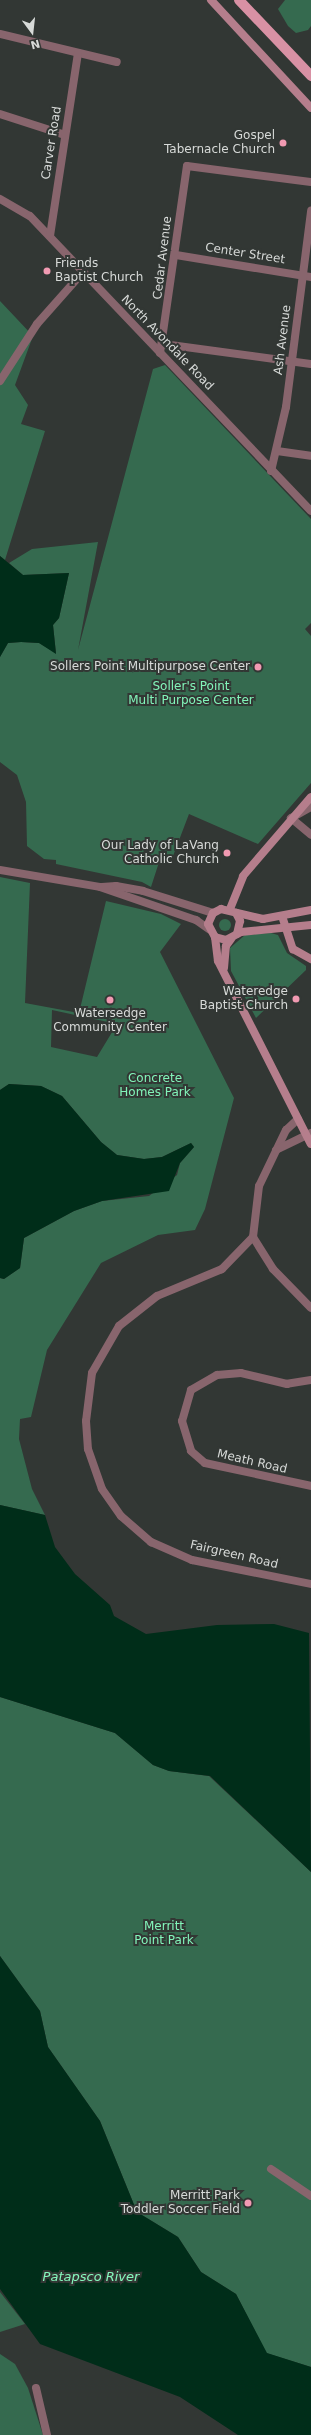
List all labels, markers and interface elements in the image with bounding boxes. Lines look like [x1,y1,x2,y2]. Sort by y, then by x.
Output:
north arrow [12,12,52,52]
text: N [29,37,41,52]
street label: Carver Road [39,105,65,181]
place label: Gospel Tabernacle Church [164,129,275,157]
marker: Gospel Tabernacle Church [278,138,288,148]
street label: Cedar Avenue [151,215,175,301]
street label: Center Street [204,241,286,267]
place label: Friends Baptist Church [55,257,143,285]
marker: Friends Baptist Church [42,266,52,276]
street label: North Avondale Road [118,292,216,394]
street label: Ash Avenue [272,304,294,376]
place label: Sollers Point Multipurpose Center [50,660,250,674]
marker: Sollers Point Multipurpose Center [253,662,263,672]
park label: Soller's Point Multi Purpose Center [128,680,254,708]
place label: Our Lady of LaVang Catholic Church [101,839,219,867]
marker: Our Lady of LaVang Catholic Church [222,848,232,858]
place label: Wateredge Baptist Church [200,985,288,1013]
marker: Wateredge Baptist Church [291,994,301,1004]
marker: Watersedge Community Center [105,995,115,1005]
place label: Watersedge Community Center [53,1007,167,1035]
park label: Concrete Homes Park [119,1072,191,1100]
street label: Meath Road [216,1447,288,1477]
street label: Fairgreen Road [189,1538,279,1572]
park label: Merritt Point Park [134,1920,194,1948]
place label: Merritt Park Toddler Soccer Field [121,2189,240,2217]
marker: Merritt Park Toddler Soccer Field [243,2198,253,2208]
water label: Patapsco River [43,2269,139,2285]

